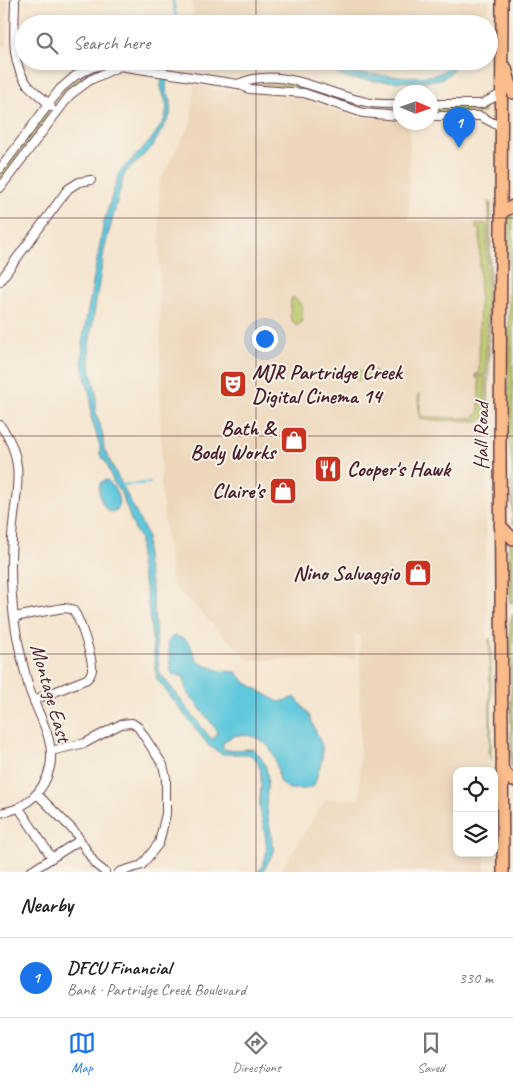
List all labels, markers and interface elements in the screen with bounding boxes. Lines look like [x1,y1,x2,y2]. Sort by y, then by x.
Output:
search box [15,15,498,70]
icon: search [33,29,61,57]
text: Search here [73,31,150,55]
north arrow [393,85,438,130]
pin: 1 [443,107,475,148]
your location [252,326,278,352]
place label: MJR Partridge Creek Digital Cinema 14 [252,359,404,409]
theatre icon: MJR Partridge Creek Digital Cinema 14 [218,369,248,399]
street label: Hall Road [468,399,494,470]
place label: Bath & Body Works [190,415,278,466]
shop icon: Bath & Body Works [279,425,309,455]
restaurant icon: Cooper's Hawk [313,454,343,484]
place label: Cooper's Hawk [347,456,452,482]
shop icon: Claire's [268,476,298,506]
place label: Claire's [212,478,267,504]
shop icon: Nino Salvaggio [403,558,433,588]
place label: Nino Salvaggio [293,560,400,586]
street label: Montage East [25,641,78,747]
map controls [453,767,498,857]
button: locate [453,767,498,812]
button: layers [453,812,498,857]
text: Nearby [20,892,73,918]
text: DFCU Financial [67,956,171,980]
text: 1 [32,968,40,988]
text: 330 m [459,968,493,988]
text: Bank · Partridge Creek Boulevard [67,980,246,1000]
tab: Map [68,1029,96,1076]
tab: Directions [232,1029,281,1076]
tab: Saved [417,1029,445,1076]

